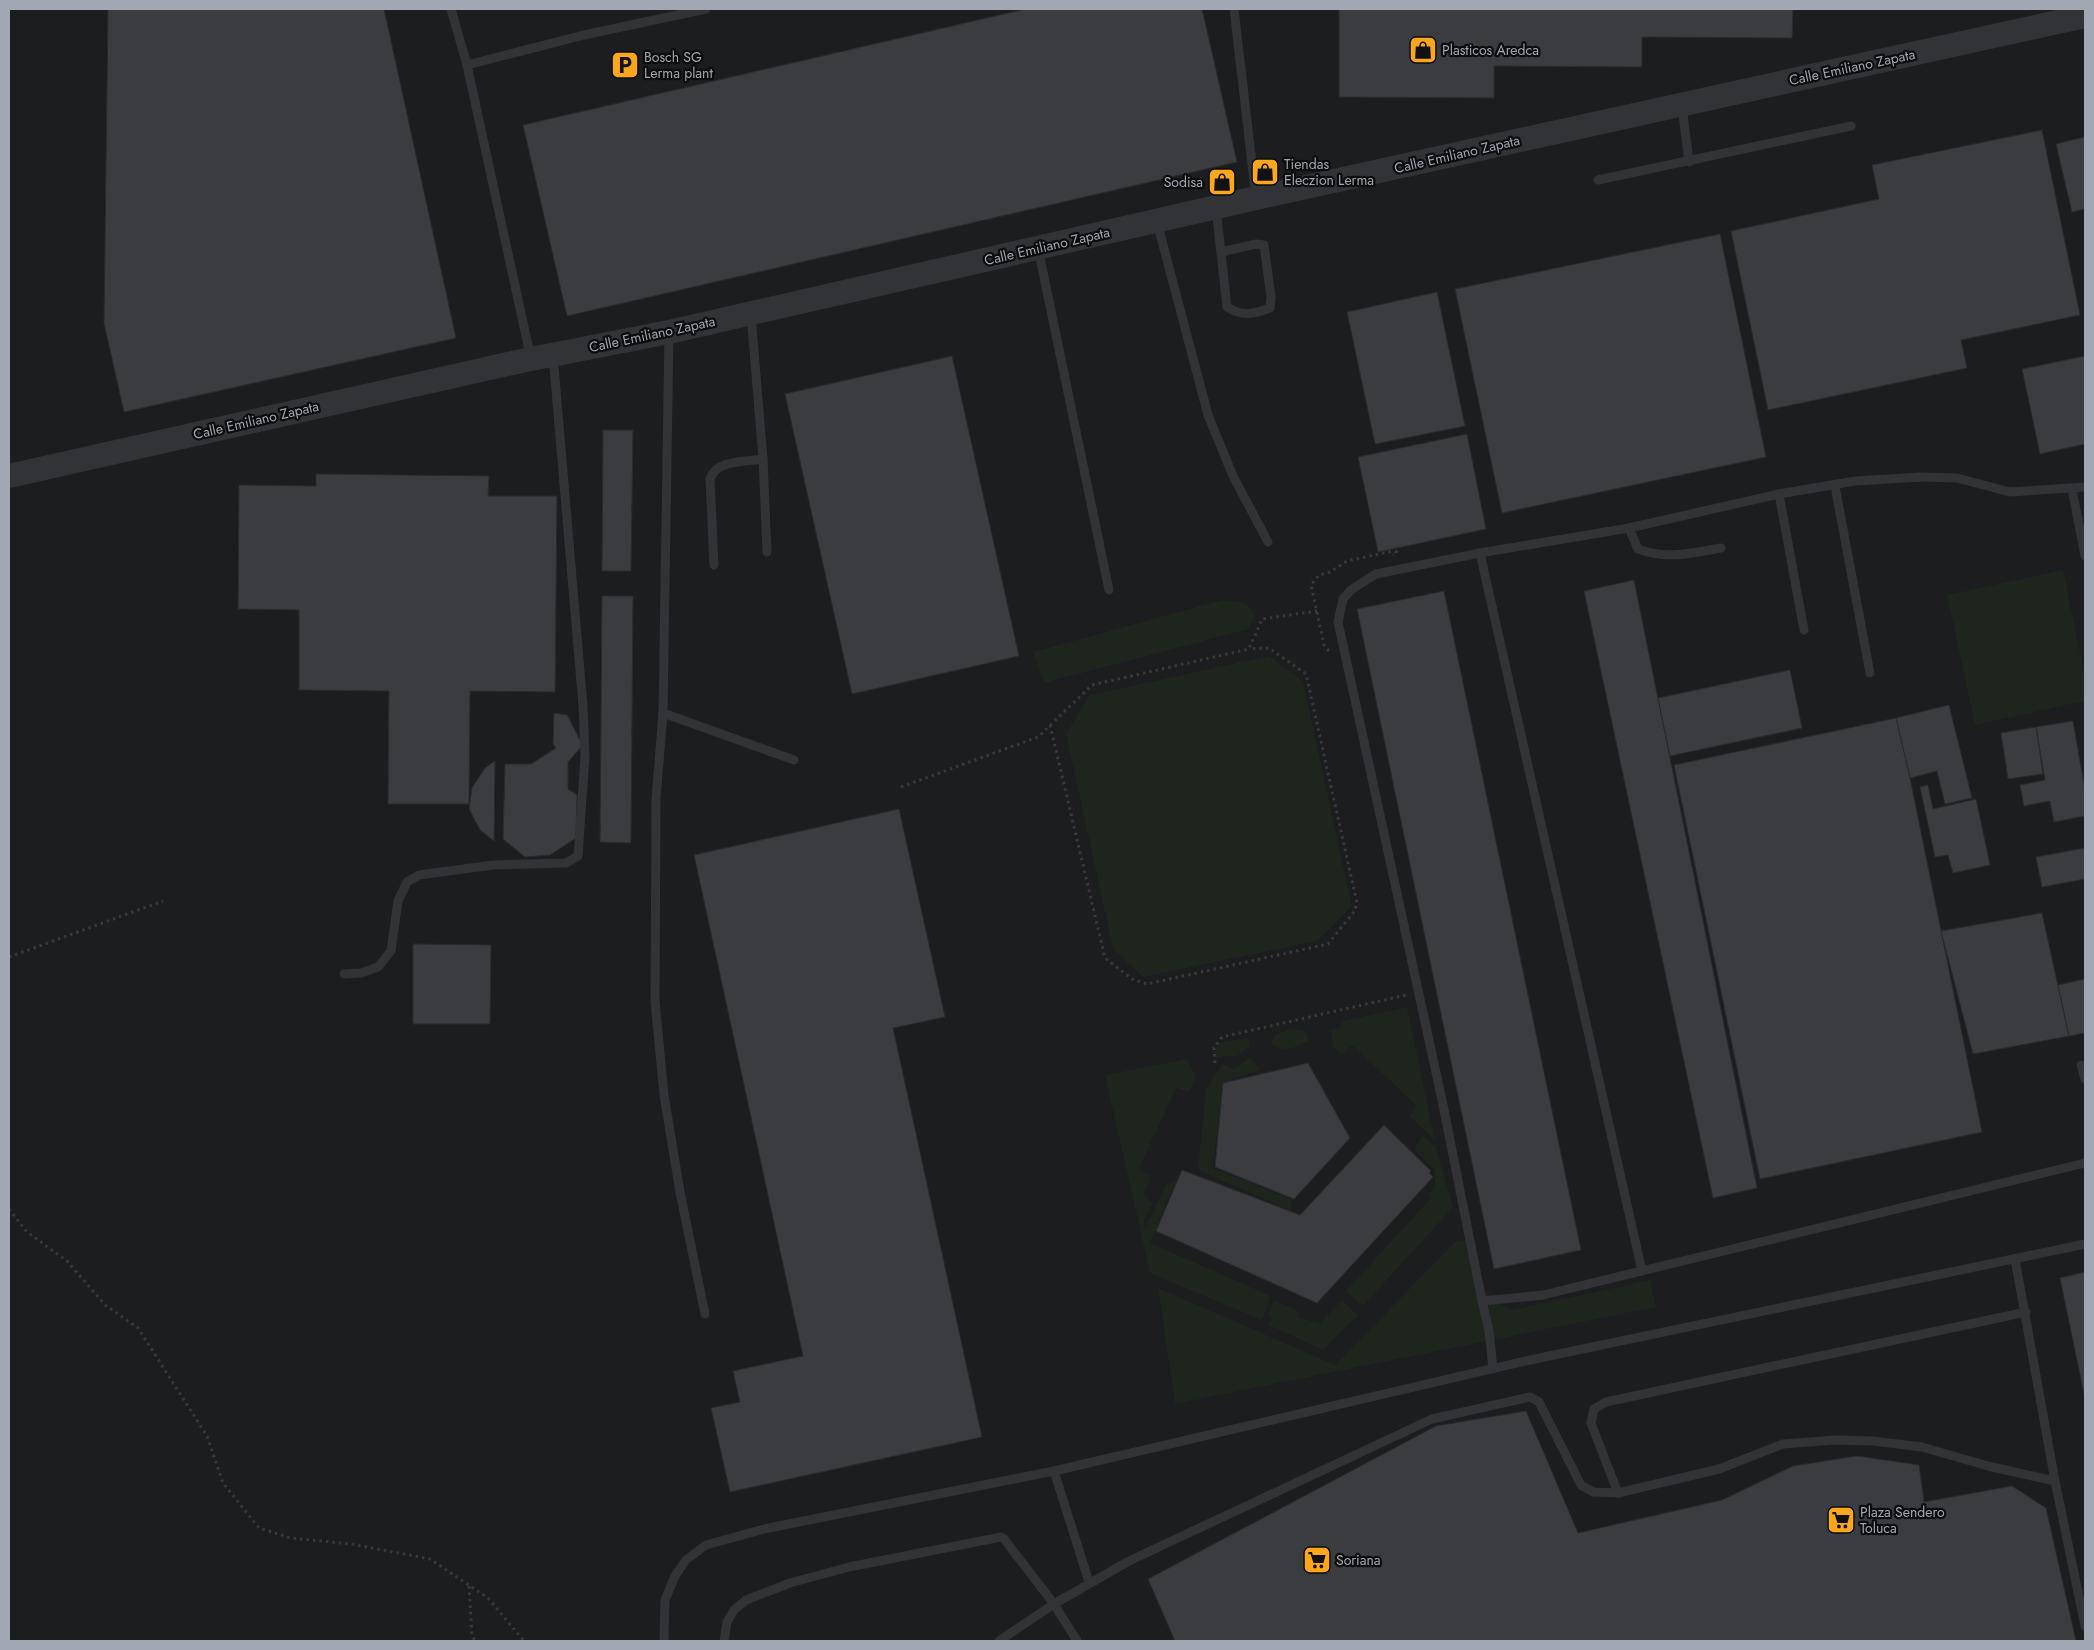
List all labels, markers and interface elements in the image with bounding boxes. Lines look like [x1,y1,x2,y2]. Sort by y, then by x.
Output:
shop icon: Plasticos Aredca [1408,35,1438,65]
place label: Plasticos Aredca [1442,40,1539,60]
street label: Calle Emiliano Zapata [1787,44,1917,90]
place label: Bosch SG Lerma plant [644,47,713,83]
parking icon: Bosch SG Lerma plant [610,50,640,80]
street label: Calle Emiliano Zapata [1392,130,1522,178]
place label: Tiendas Eleczion Lerma [1284,154,1374,190]
shop icon: Tiendas Eleczion Lerma [1250,157,1280,187]
shop icon: Sodisa [1207,167,1237,197]
place label: Sodisa [1164,172,1203,192]
street label: Calle Emiliano Zapata [982,222,1112,270]
street label: Calle Emiliano Zapata [587,311,717,357]
street label: Calle Emiliano Zapata [191,396,321,444]
place label: Plaza Sendero Toluca [1860,1502,1945,1538]
supermarket icon: Plaza Sendero Toluca [1826,1505,1856,1535]
supermarket icon: Soriana [1302,1545,1332,1575]
place label: Soriana [1336,1550,1381,1570]

